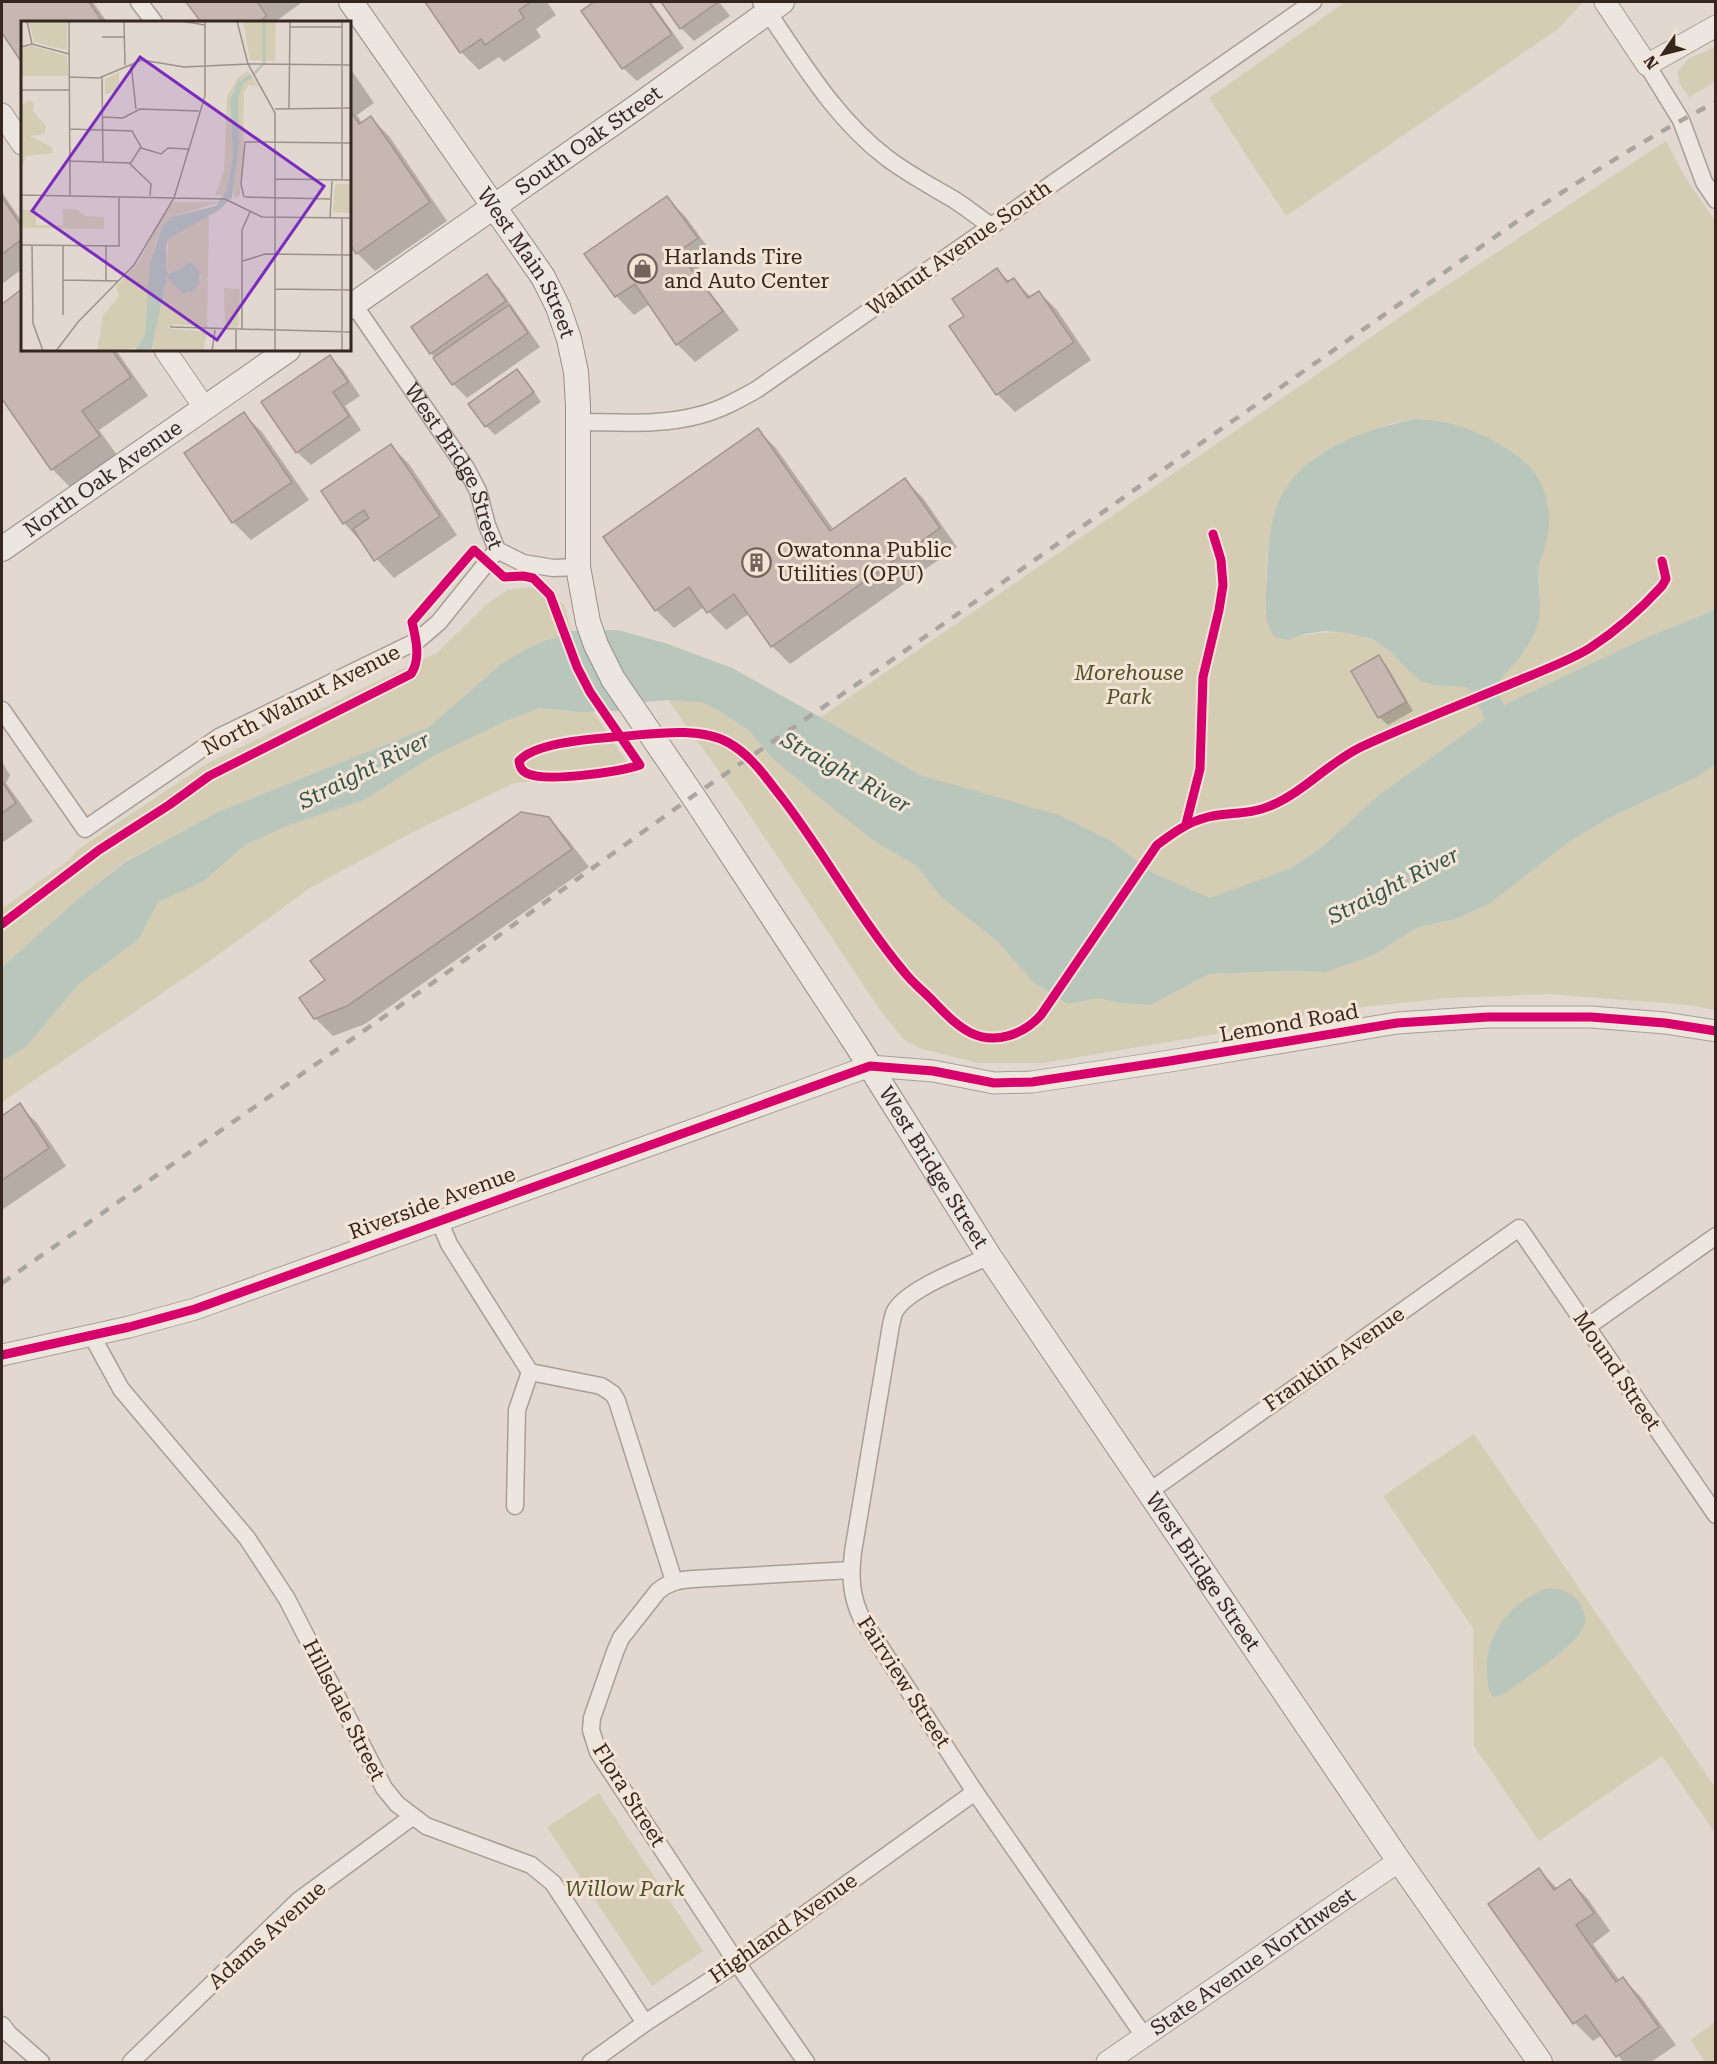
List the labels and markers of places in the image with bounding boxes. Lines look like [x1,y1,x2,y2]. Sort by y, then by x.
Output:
place label: Harlands Tire and Auto Center [664,245,829,293]
shop icon: Harlands Tire and Auto Center [627,253,659,285]
place label: Owatonna Public Utilities (OPU) [777,538,952,586]
building icon: Owatonna Public Utilities (OPU) [740,546,772,578]

